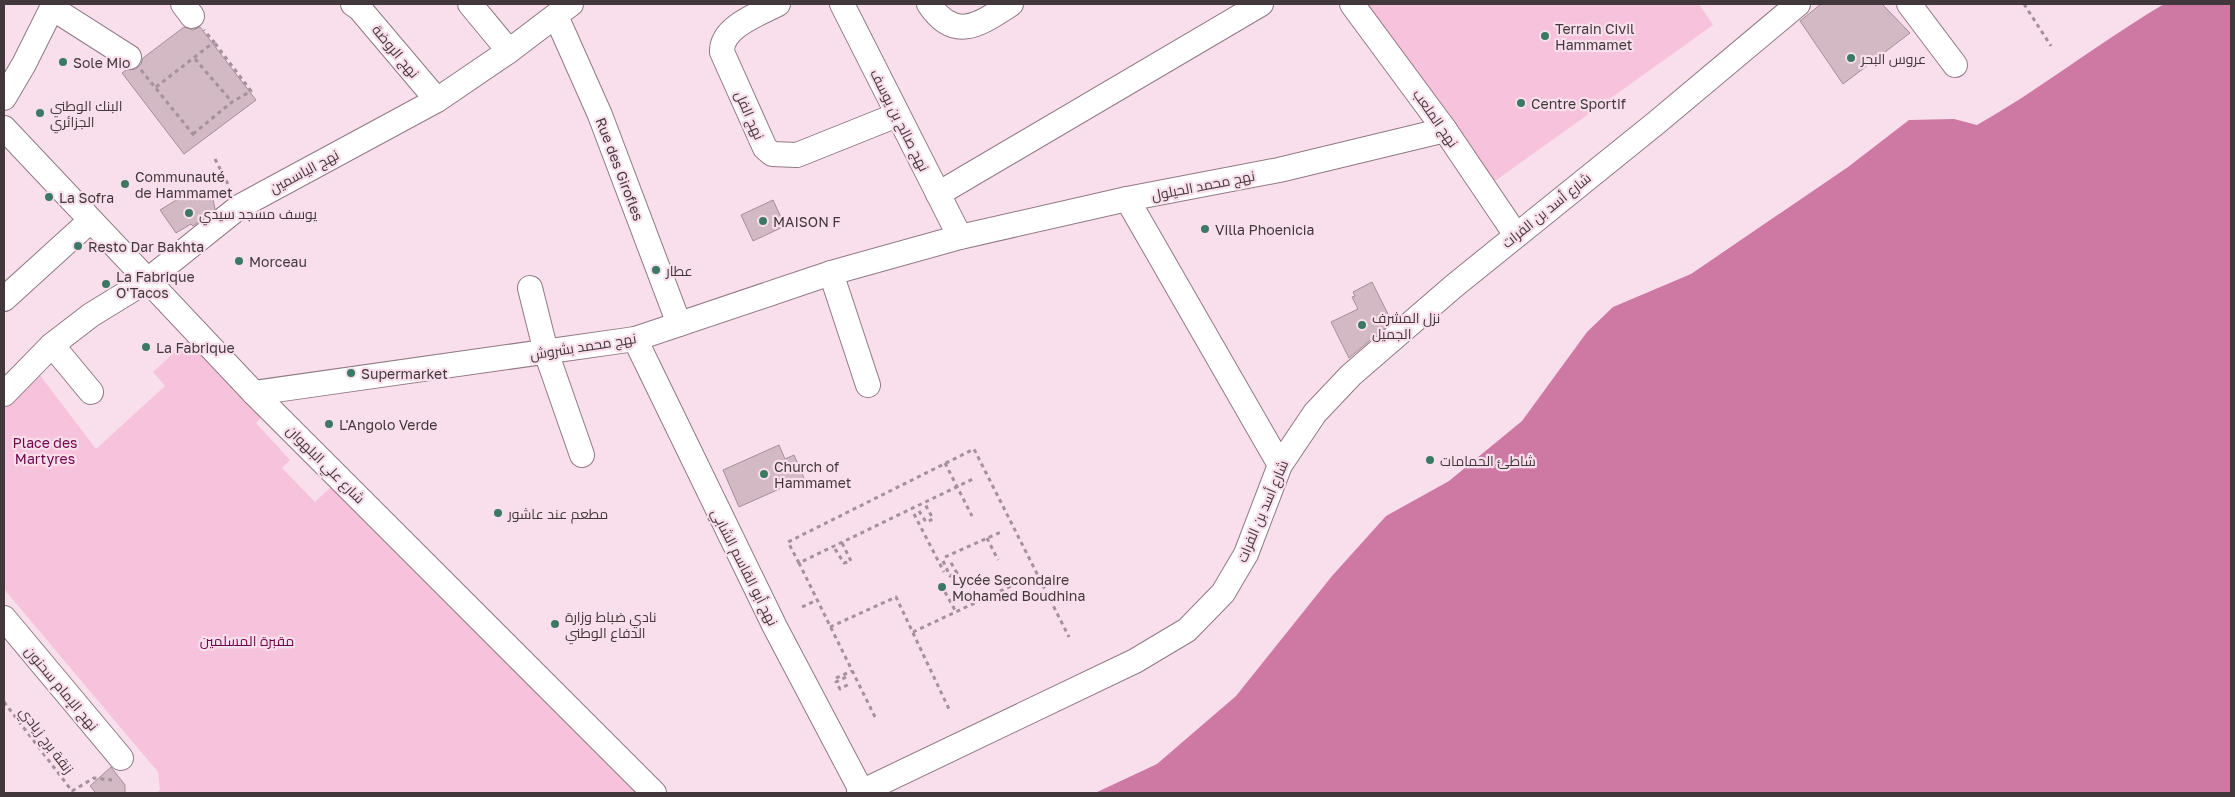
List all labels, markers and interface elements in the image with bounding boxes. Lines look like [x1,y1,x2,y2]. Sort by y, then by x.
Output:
place label: Terrain Civil Hammamet [1555,20,1634,53]
street label: نهج الروضة [368,21,423,82]
marker: Terrain Civil Hammamet [1539,30,1551,42]
place label: عروس البحر [1860,50,1926,67]
marker: عروس البحر [1845,52,1857,64]
place label: Sole Mio [73,54,131,71]
marker: Sole Mio [57,56,69,68]
street label: نهج صالح بن يوسف [866,66,933,174]
street label: نهج الملعب [1409,86,1462,151]
street label: نهج الفل [731,88,768,142]
place label: Centre Sportif [1531,95,1626,112]
place label: البنك الوطني الجزائري [50,97,122,134]
marker: Centre Sportif [1515,97,1527,109]
marker: البنك الوطني الجزائري [34,107,46,119]
street label: Rue des Girofles [593,115,647,223]
street label: نهج الياسمين [266,146,342,197]
street label: نهج محمد الحيلول [1150,167,1256,204]
place label: Communauté de Hammamet [135,168,233,201]
street label: شارع أسد بن الفرات [1498,169,1595,252]
marker: Communauté de Hammamet [119,178,131,190]
place label: La Sofra [59,189,114,206]
marker: La Sofra [43,191,55,203]
place label: يوسف مسجد سيدي [199,205,317,226]
marker: يوسف مسجد سيدي [183,207,195,219]
place label: MAISON F [773,213,841,230]
marker: MAISON F [757,215,769,227]
place label: Villa Phoenicia [1215,221,1314,238]
marker: Villa Phoenicia [1199,223,1211,235]
place label: Resto Dar Bakhta [88,238,204,255]
marker: Resto Dar Bakhta [72,240,84,252]
place label: Morceau [249,253,307,270]
marker: Morceau [233,255,245,267]
place label: عطار [665,262,693,279]
marker: عطار [650,264,662,276]
place label: La Fabrique O'Tacos [116,268,195,301]
marker: La Fabrique O'Tacos [100,278,112,290]
place label: نزل المشرف الجميل [1372,309,1440,342]
marker: نزل المشرف الجميل [1356,319,1368,331]
street label: نهج محمد بشروش [529,329,638,364]
place label: La Fabrique [156,339,235,356]
marker: La Fabrique [140,341,152,353]
place label: Supermarket [361,365,448,382]
marker: Supermarket [345,367,357,379]
place label: L'Angolo Verde [339,416,438,433]
marker: L'Angolo Verde [323,418,335,430]
street label: شارع علي البلهوان [281,421,369,509]
park label: Place des Martyres [13,434,77,467]
place label: شاطئ الحمامات [1440,452,1536,469]
marker: شاطئ الحمامات [1424,454,1436,466]
street label: شارع أسد بن الفرات [1233,457,1292,565]
place label: Church of Hammamet [774,458,851,491]
marker: Church of Hammamet [758,468,770,480]
place label: مطعم عند عاشور [507,505,608,524]
street label: نهج أبو القاسم الشابي [705,506,782,630]
marker: مطعم عند عاشور [492,507,504,519]
place label: Lycée Secondaire Mohamed Boudhina [952,571,1085,604]
marker: Lycée Secondaire Mohamed Boudhina [936,581,948,593]
place label: نادي ضباط وزارة الدفاع الوطني [565,608,657,645]
marker: نادي ضباط وزارة الدفاع الوطني [549,618,561,630]
park label: مقبرة المسلمين [200,632,294,649]
street label: نهج الإمام سحنون [20,642,102,735]
street label: زنقة برج زيادي [13,703,78,779]

